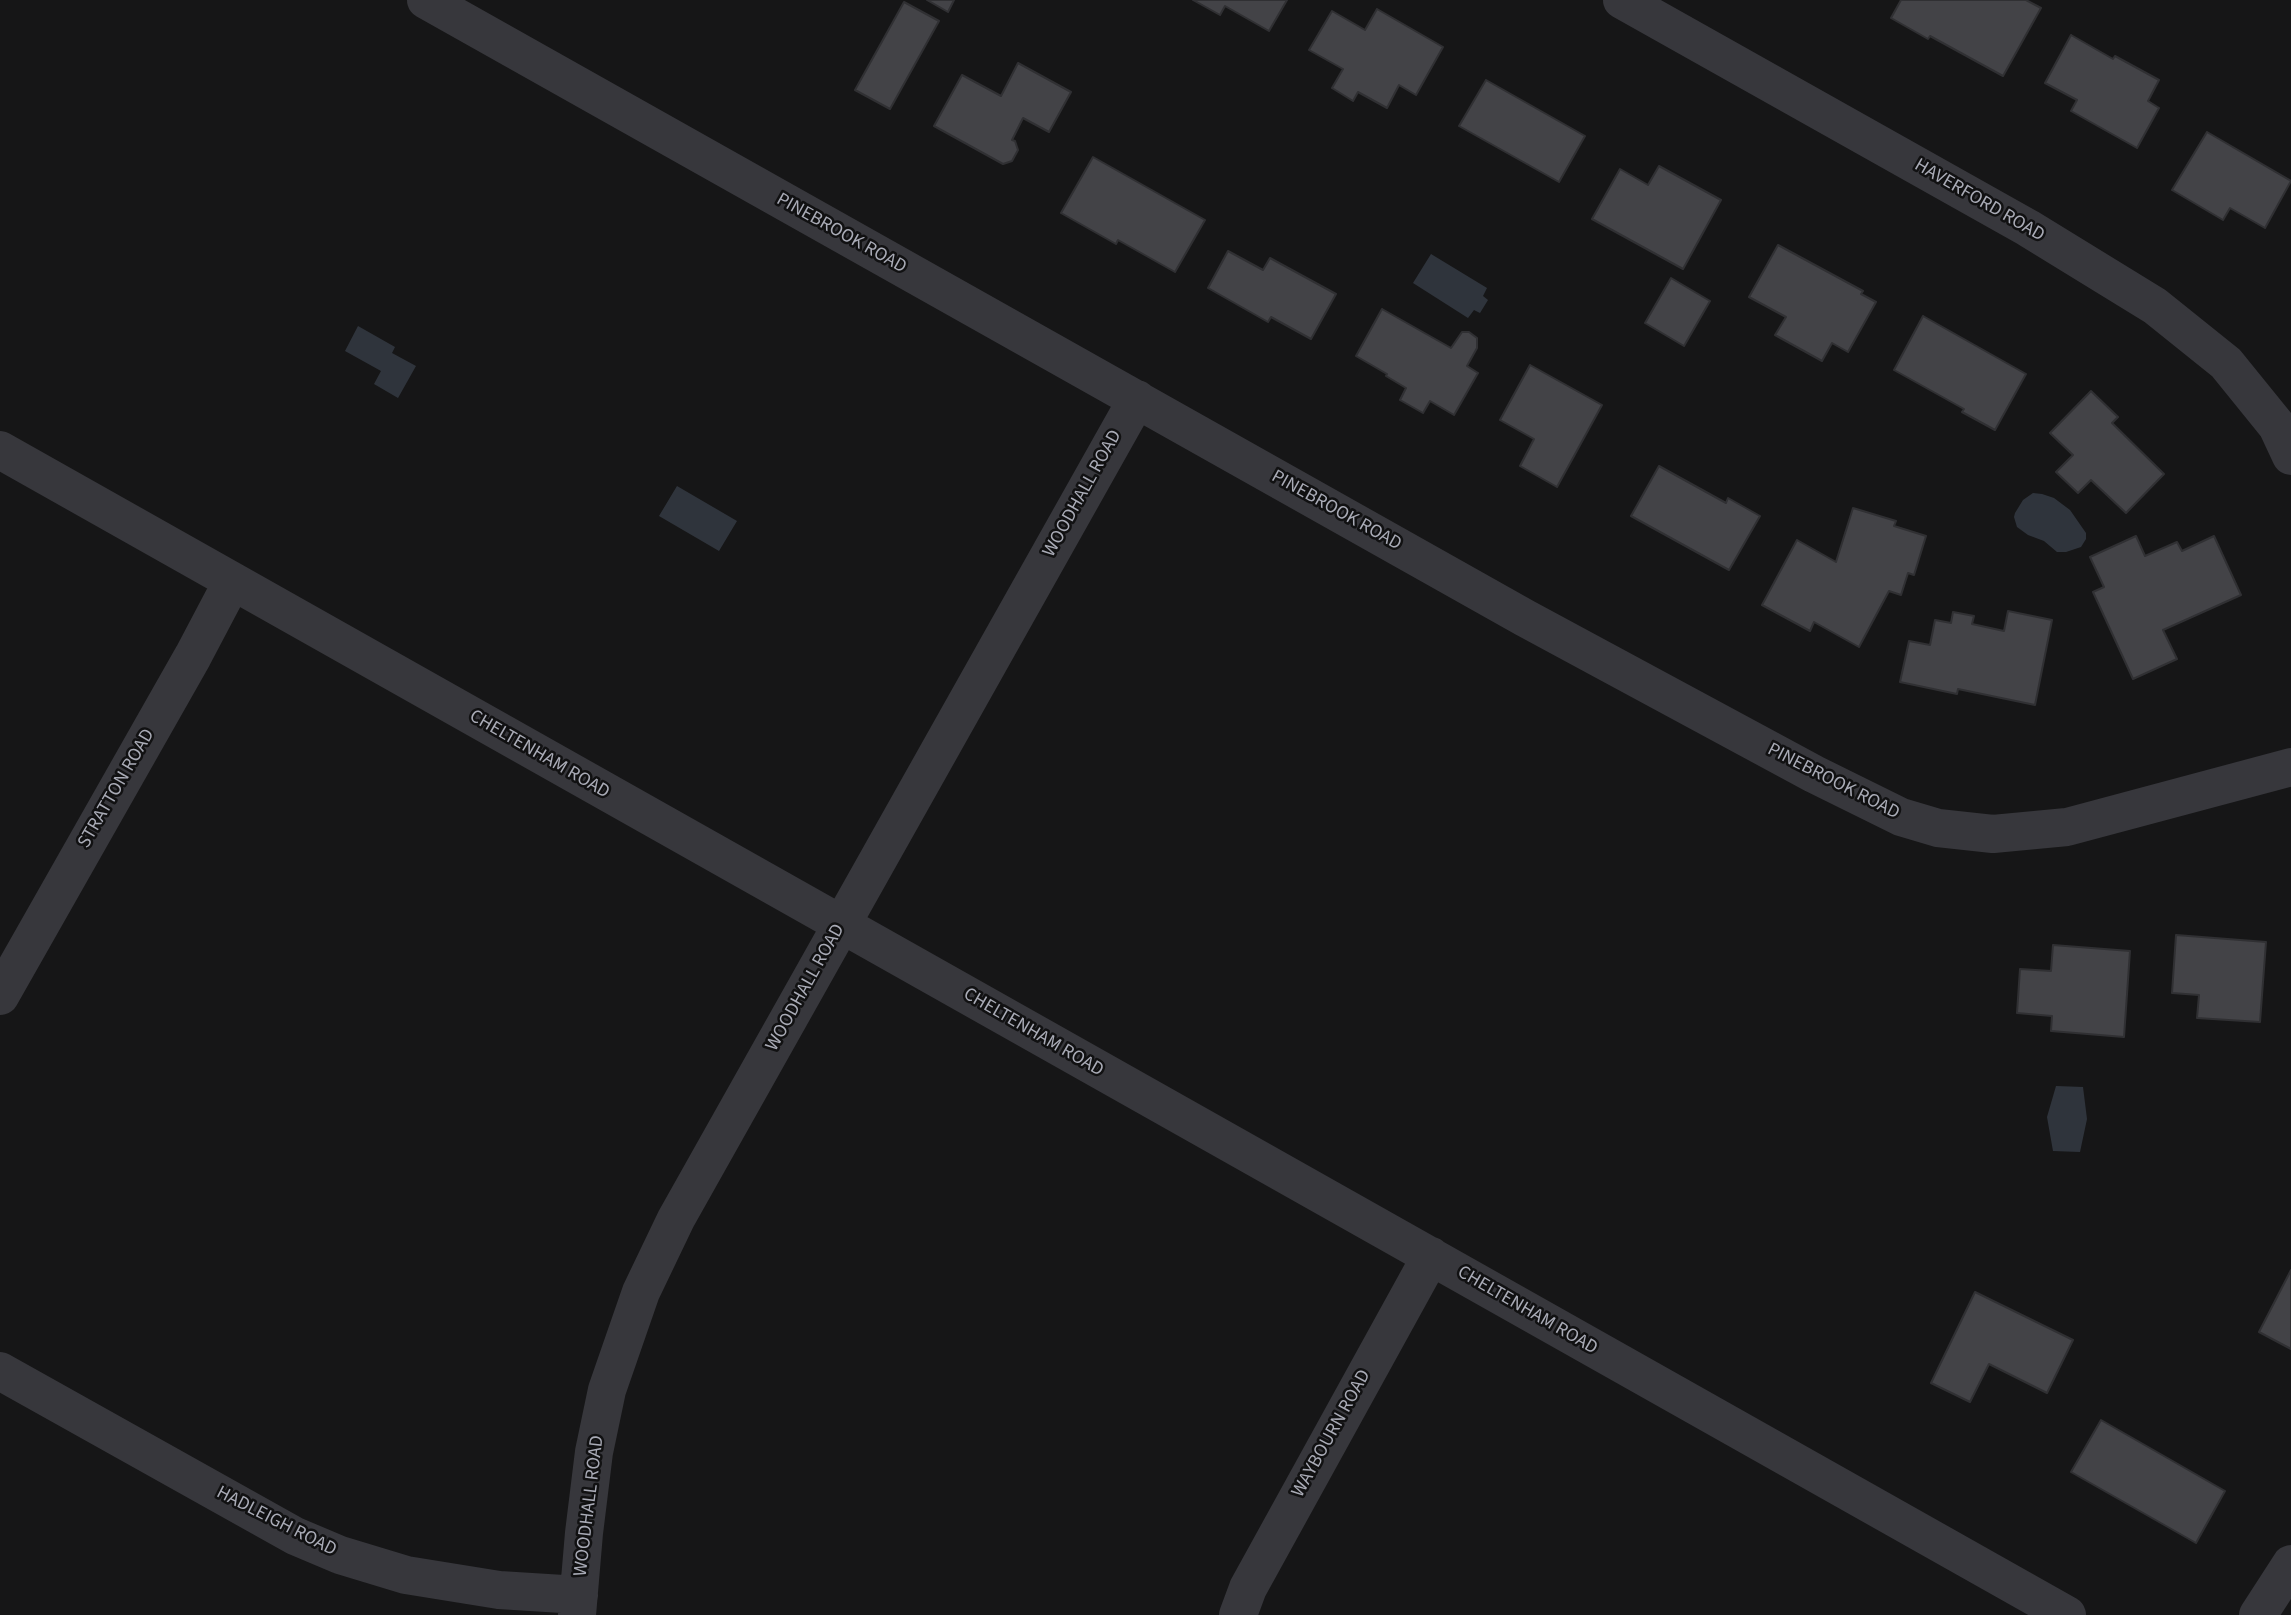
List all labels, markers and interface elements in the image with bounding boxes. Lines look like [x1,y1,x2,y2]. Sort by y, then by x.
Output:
street label: HAVERFORD ROAD [1910,155,2048,247]
street label: PINEBROOK ROAD [772,189,910,279]
street label: WOODHALL ROAD [1039,426,1127,562]
street label: PINEBROOK ROAD [1267,466,1405,556]
street label: CHELTENHAM ROAD [465,706,613,804]
street label: STRATTON ROAD [74,725,160,853]
street label: PINEBROOK ROAD [1763,739,1903,825]
street label: WOODHALL ROAD [762,920,850,1056]
street label: CHELTENHAM ROAD [959,984,1107,1082]
street label: CHELTENHAM ROAD [1453,1262,1601,1360]
street label: WAYBOURN ROAD [1288,1366,1376,1502]
street label: WOODHALL ROAD [570,1434,610,1578]
street label: HADLEIGH ROAD [212,1482,340,1562]

